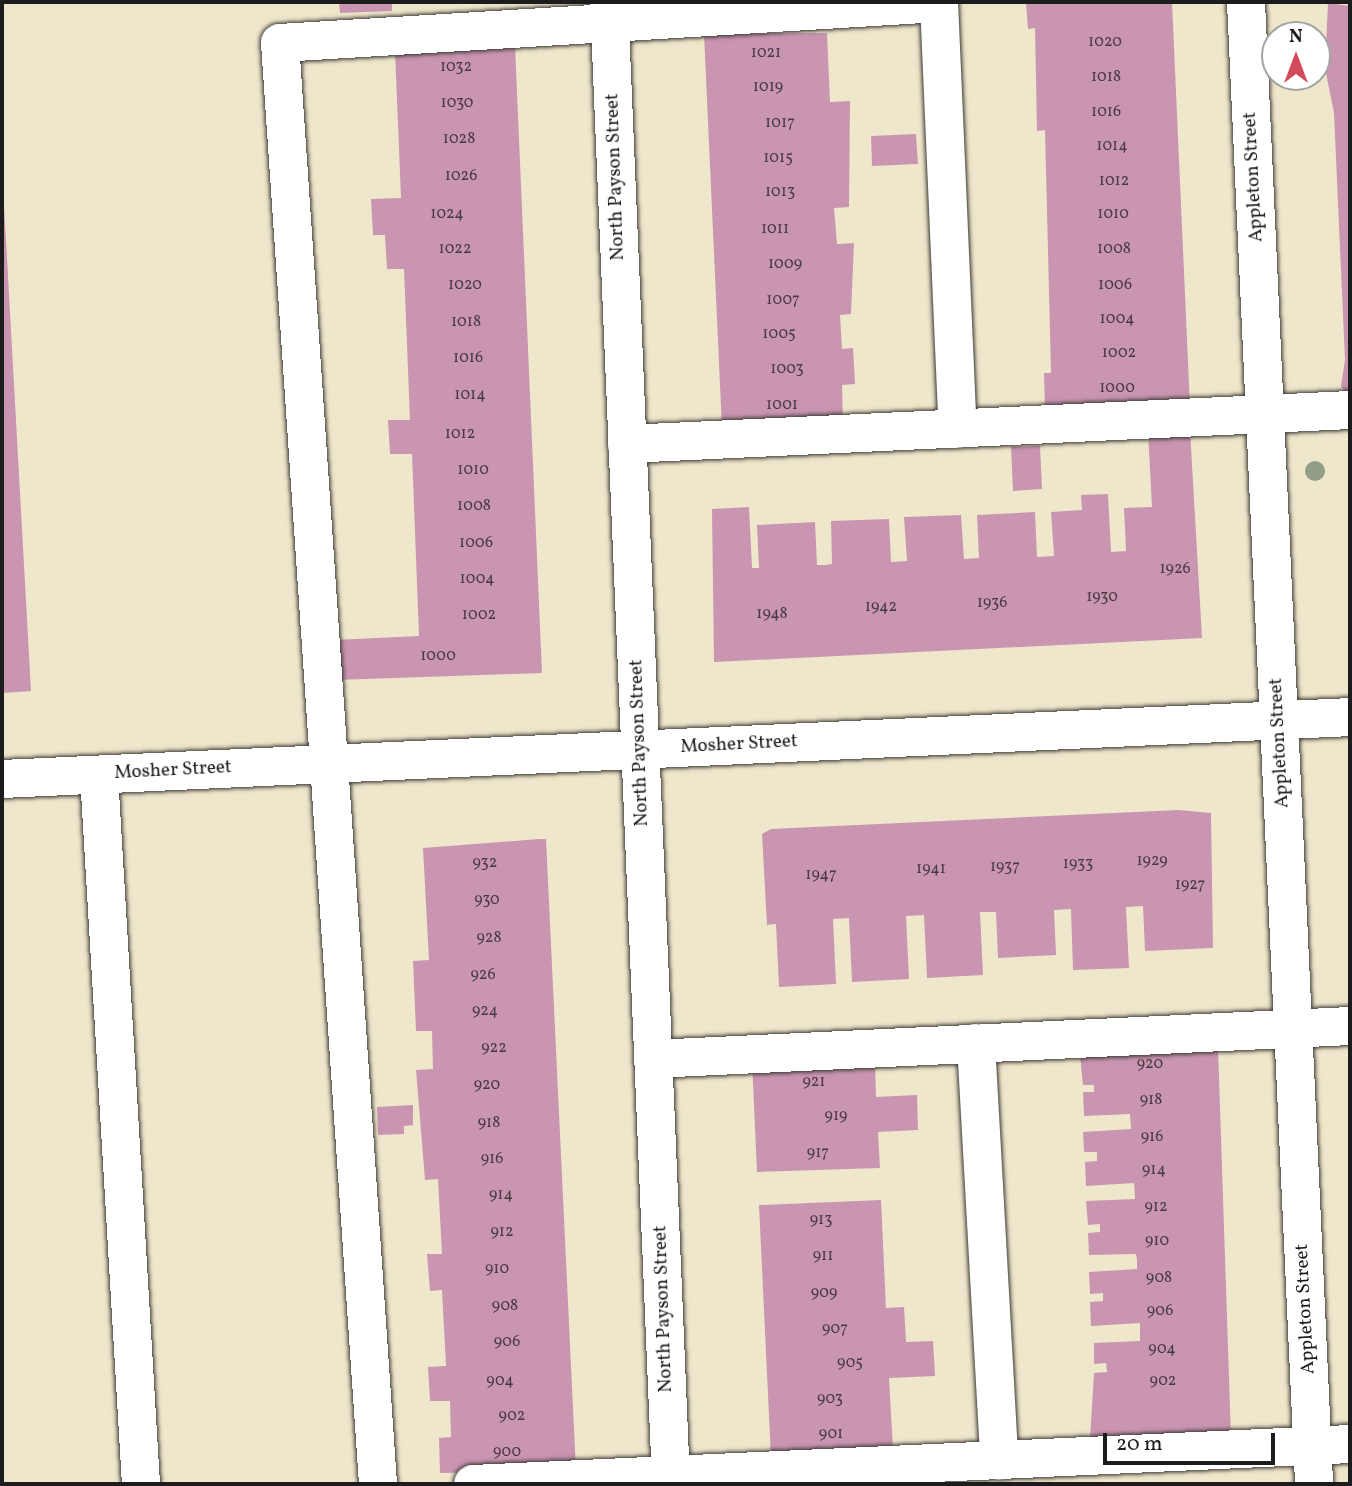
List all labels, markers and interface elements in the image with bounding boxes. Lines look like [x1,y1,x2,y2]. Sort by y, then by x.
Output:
north arrow [1261,21,1331,91]
text: N [1289,24,1303,50]
house number: 1020 [1088,32,1122,52]
house number: 1021 [751,43,781,63]
house number: 1032 [440,57,472,77]
house number: 1018 [1091,67,1121,87]
house number: 1019 [753,77,783,97]
house number: 1030 [441,93,473,113]
street label: North Payson Street [602,93,630,261]
house number: 1016 [1091,102,1121,122]
street label: Appleton Street [1239,111,1269,243]
house number: 1017 [765,113,795,133]
house number: 1028 [443,129,475,149]
house number: 1014 [1096,136,1128,156]
house number: 1015 [763,148,793,168]
house number: 1026 [445,166,477,186]
house number: 1012 [1099,171,1129,191]
house number: 1013 [765,182,795,202]
house number: 1024 [430,204,464,224]
house number: 1010 [1097,204,1129,224]
house number: 1011 [761,219,789,239]
house number: 1022 [438,239,472,259]
house number: 1008 [1097,239,1131,259]
house number: 1009 [768,254,802,274]
house number: 1020 [448,275,482,295]
house number: 1006 [1098,275,1132,295]
house number: 1007 [766,290,800,310]
house number: 1004 [1100,309,1134,329]
house number: 1018 [451,312,481,332]
house number: 1005 [762,324,796,344]
house number: 1002 [1102,343,1136,363]
house number: 1016 [453,348,483,368]
house number: 1003 [770,359,804,379]
house number: 1000 [1099,378,1135,398]
house number: 1014 [454,385,486,405]
house number: 1001 [766,395,798,415]
house number: 1012 [445,424,475,444]
house number: 1010 [457,460,489,480]
house number: 1008 [457,496,491,516]
house number: 1006 [459,533,493,553]
house number: 1926 [1159,559,1191,579]
house number: 1004 [460,569,494,589]
house number: 1930 [1086,587,1118,607]
house number: 1936 [977,593,1007,613]
house number: 1942 [865,597,897,617]
house number: 1948 [756,604,788,624]
house number: 1002 [462,605,496,625]
house number: 1000 [420,646,456,666]
street label: North Payson Street [626,659,654,827]
street label: Appleton Street [1265,677,1295,809]
street label: Mosher Street [680,731,798,759]
street label: Mosher Street [114,757,232,785]
house number: 1929 [1136,851,1168,871]
house number: 932 [473,853,497,873]
house number: 1933 [1063,854,1093,874]
house number: 1937 [990,857,1020,877]
house number: 1941 [916,859,946,879]
house number: 1947 [805,865,837,885]
house number: 1927 [1175,875,1205,895]
house number: 930 [474,890,500,910]
house number: 928 [476,928,502,948]
house number: 926 [471,965,495,985]
house number: 924 [472,1001,498,1021]
house number: 922 [481,1038,507,1058]
house number: 920 [1137,1054,1163,1074]
house number: 921 [802,1072,826,1092]
house number: 920 [474,1075,500,1095]
house number: 918 [1140,1090,1162,1110]
house number: 919 [825,1106,847,1126]
house number: 918 [478,1113,500,1133]
house number: 916 [1141,1127,1163,1147]
house number: 917 [807,1143,829,1163]
house number: 916 [481,1149,503,1169]
house number: 914 [1142,1160,1166,1180]
house number: 914 [489,1185,513,1205]
house number: 912 [1144,1197,1168,1217]
house number: 913 [810,1210,832,1230]
house number: 912 [490,1222,514,1242]
street label: North Payson Street [650,1225,678,1393]
house number: 910 [1145,1231,1169,1251]
street label: Appleton Street [1291,1243,1321,1375]
house number: 911 [813,1246,833,1266]
house number: 910 [485,1259,509,1279]
house number: 908 [1146,1268,1172,1288]
house number: 909 [811,1283,837,1303]
house number: 908 [492,1296,518,1316]
house number: 906 [1147,1301,1173,1321]
house number: 907 [822,1319,848,1339]
house number: 906 [494,1332,520,1352]
house number: 904 [1148,1339,1176,1359]
house number: 905 [837,1353,863,1373]
house number: 904 [486,1371,514,1391]
house number: 902 [1150,1371,1176,1391]
house number: 903 [817,1389,843,1409]
house number: 902 [499,1406,525,1426]
scale bar [1107,1420,1278,1464]
house number: 901 [819,1424,843,1444]
text: 20 m [1116,1430,1162,1459]
house number: 900 [493,1442,521,1462]

